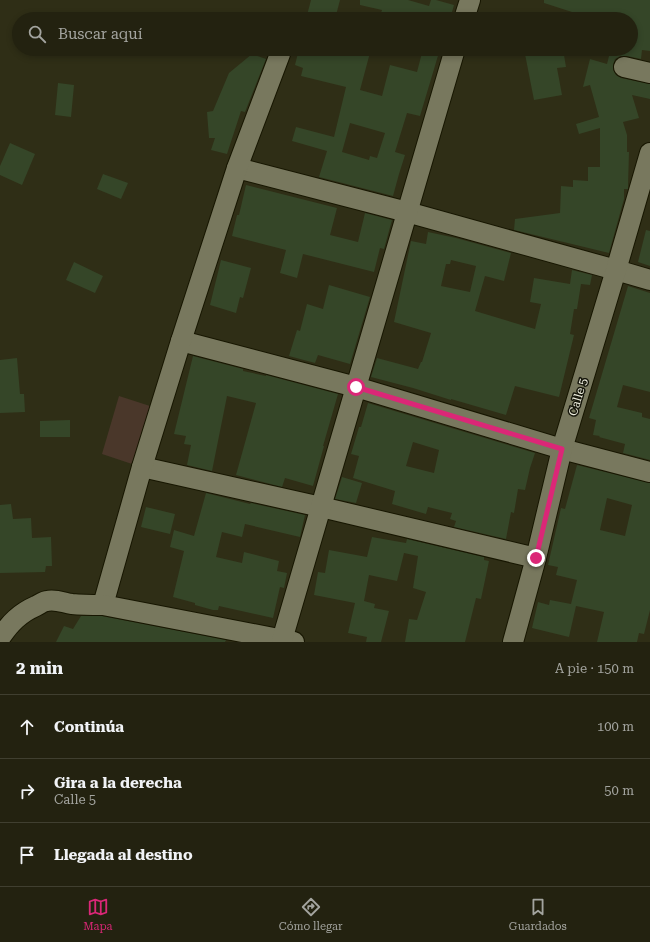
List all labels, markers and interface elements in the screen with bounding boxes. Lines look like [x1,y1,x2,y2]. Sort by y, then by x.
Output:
search box [12,12,638,56]
icon: search [26,23,48,45]
text: Buscar aquí [58,25,142,43]
street label: Calle 5 [566,376,590,418]
route start [347,378,365,396]
route end [527,549,545,567]
text: 2 min [16,658,63,678]
text: A pie · 150 m [555,661,634,676]
icon: ahead [16,716,38,738]
text: Continúa [54,718,124,736]
text: 100 m [597,719,634,734]
text: Gira a la derecha [54,774,182,792]
icon: right [16,780,38,802]
text: 50 m [604,783,634,798]
text: Calle 5 [54,792,96,807]
icon: arrive [16,844,38,866]
text: Llegada al destino [54,846,193,864]
tab: Mapa [83,896,113,933]
tab: Cómo llegar [279,896,342,933]
tab: Guardados [509,896,567,933]

